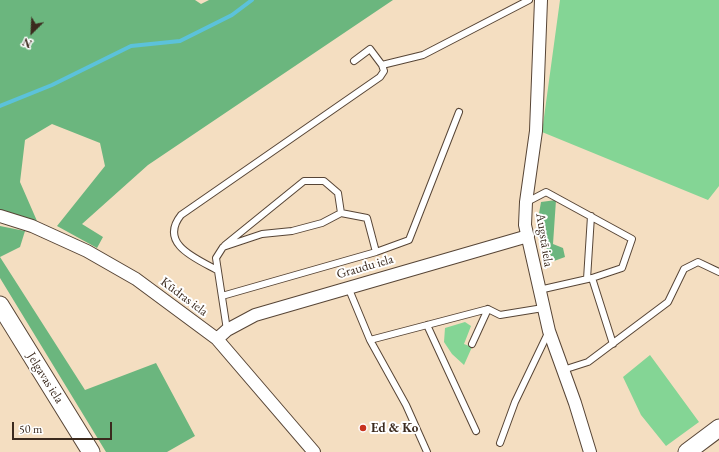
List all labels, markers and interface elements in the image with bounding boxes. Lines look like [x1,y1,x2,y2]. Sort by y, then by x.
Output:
north arrow [12,12,52,52]
text: N [20,35,34,51]
street label: Augstā iela [532,212,556,268]
street label: Graudu iela [335,251,395,283]
street label: Kūdras iela [157,274,211,320]
street label: Jelgavas iela [23,350,67,406]
scale bar [14,414,114,440]
place label: Ed & Ko [371,420,418,436]
text: 50 m [19,421,42,437]
marker: Ed & Ko [358,423,368,433]

